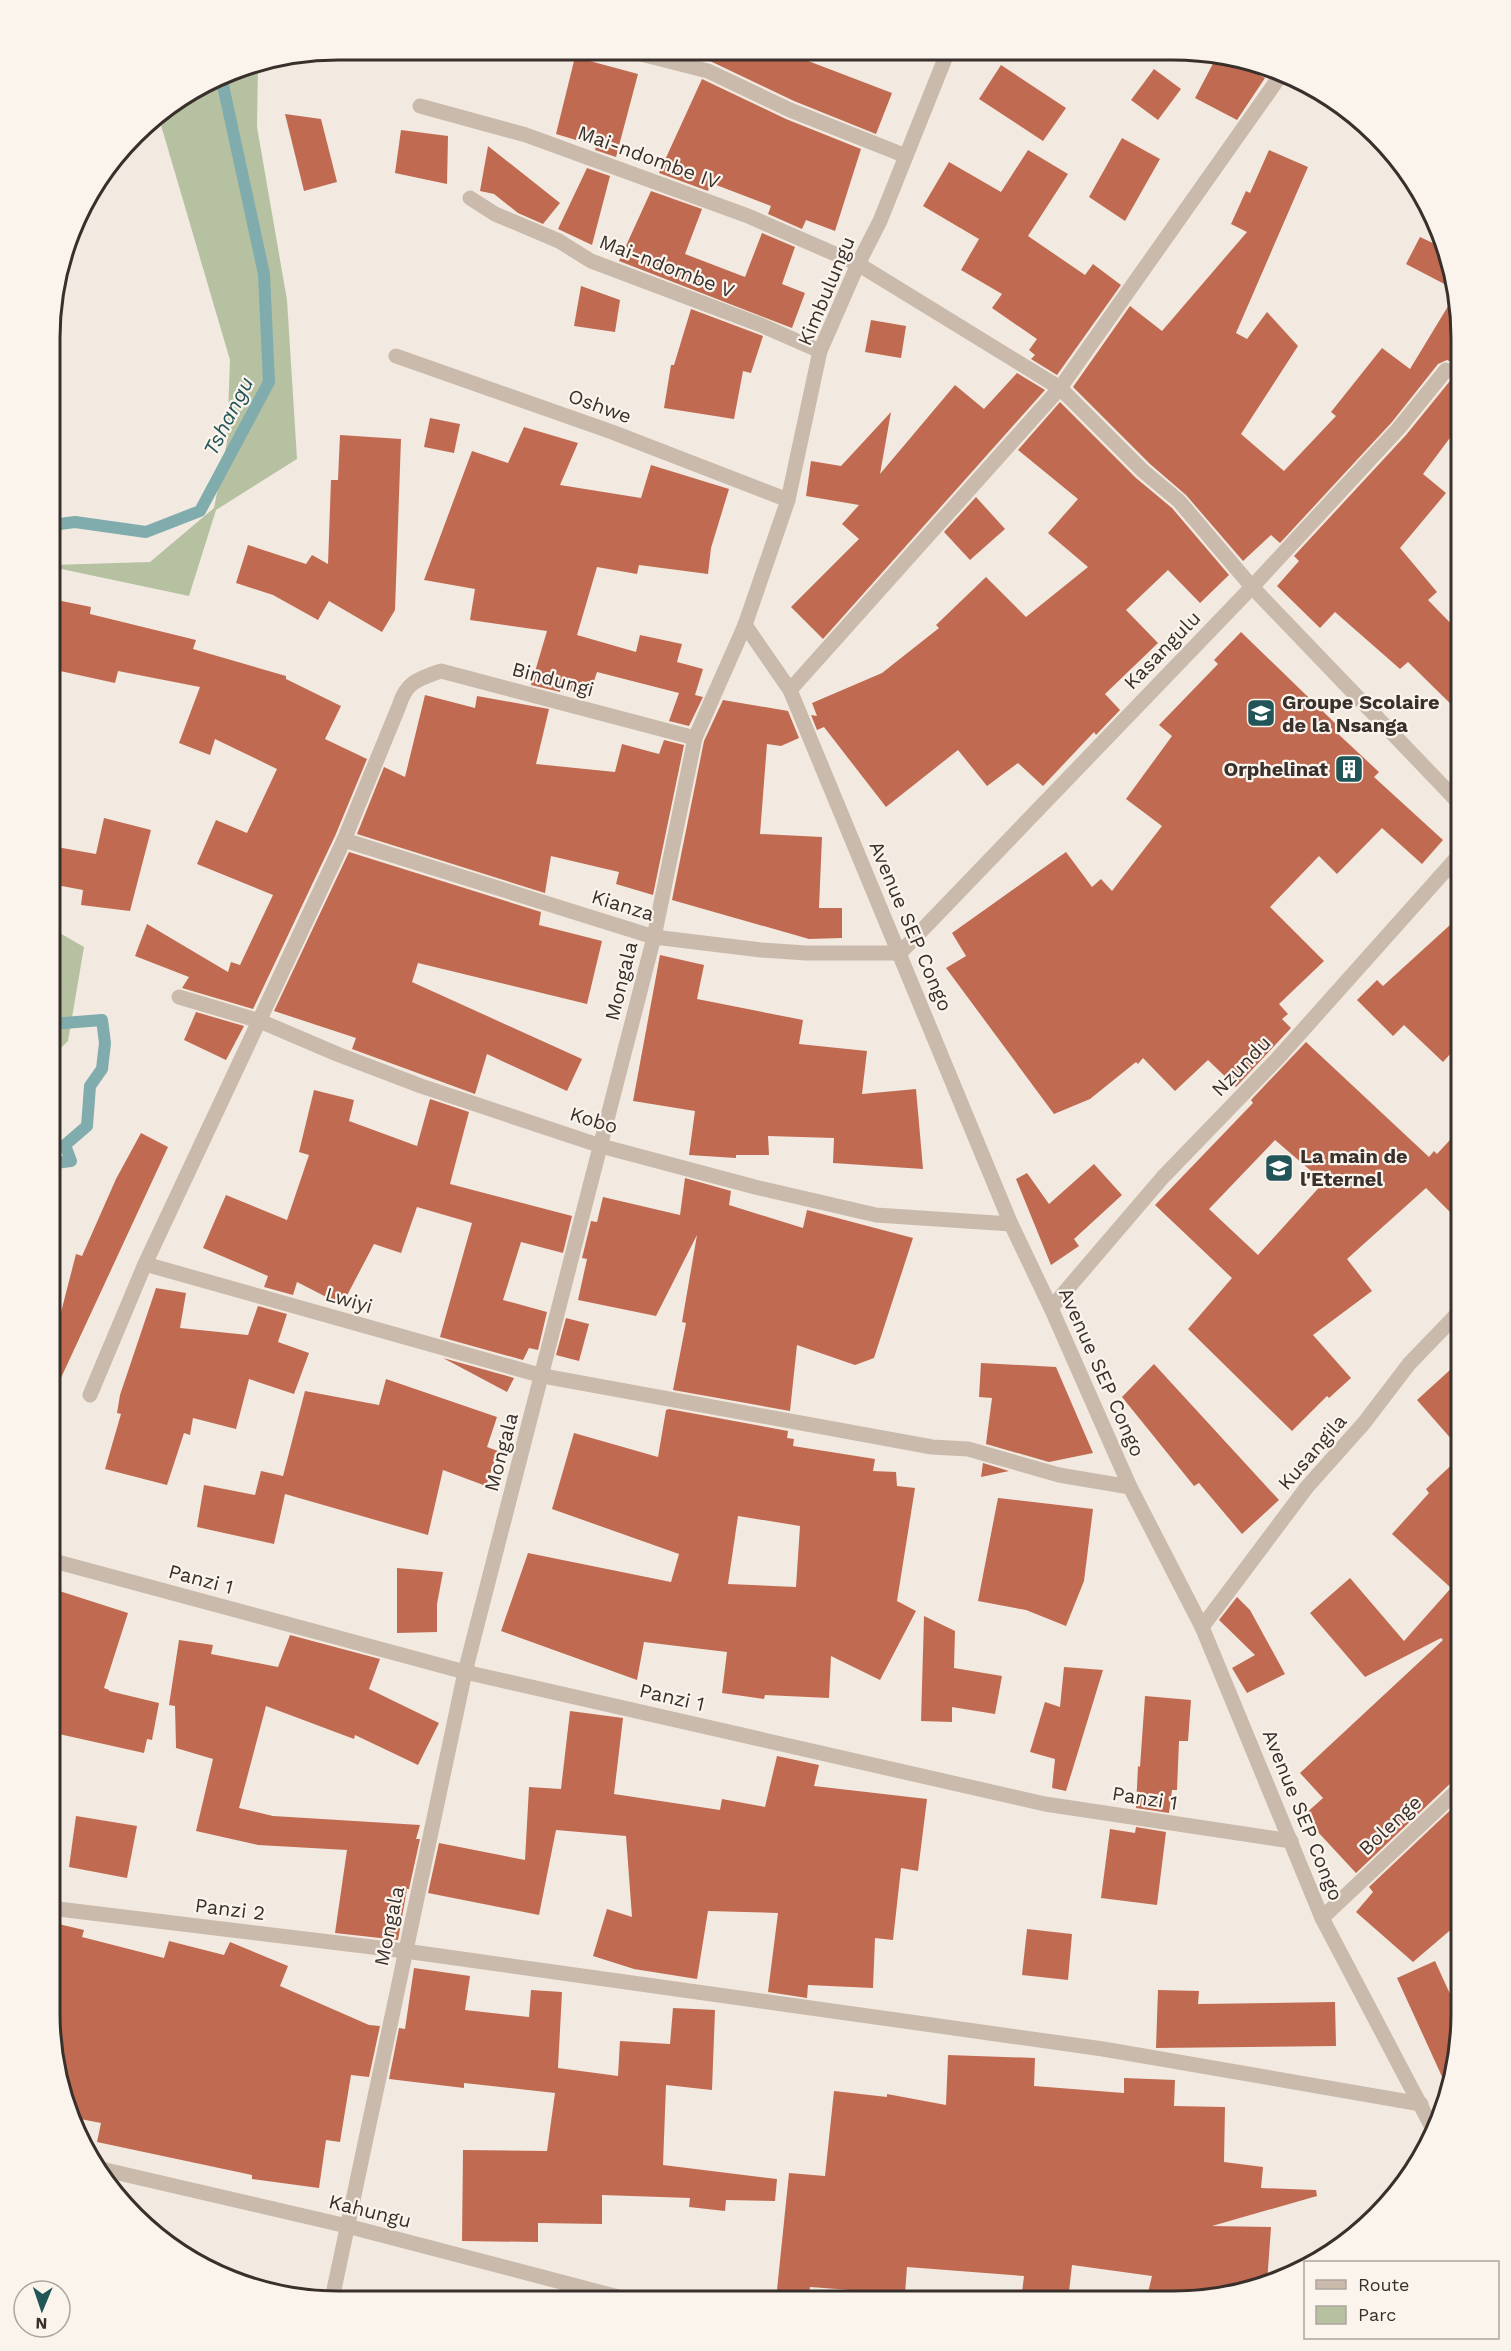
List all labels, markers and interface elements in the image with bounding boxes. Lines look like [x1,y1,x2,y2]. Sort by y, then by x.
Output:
street label: Mai-ndombe IV [575,120,723,194]
street label: Mai-ndombe V [596,229,738,303]
street label: Kimbulungu [792,233,860,349]
water label: Tshangu [198,372,258,460]
street label: Oshwe [565,383,635,429]
street label: Kasangulu [1119,606,1205,694]
street label: Bindungi [509,657,597,701]
place label: Groupe Scolaire de la Nsanga [1282,690,1440,737]
school or university icon: Groupe Scolaire de la Nsanga [1245,697,1277,729]
building icon: Orphelinat [1333,753,1365,785]
place label: Orphelinat [1224,757,1328,781]
street label: Avenue SEP Congo [864,837,958,1015]
street label: Kianza [589,884,657,926]
street label: Mongala [600,939,642,1023]
street label: Nzundu [1206,1031,1276,1101]
street label: Kobo [567,1101,621,1139]
place label: La main de l'Eternel [1300,1144,1408,1191]
school or university icon: La main de l'Eternel [1263,1152,1295,1184]
street label: Lwiyi [323,1282,375,1318]
street label: Avenue SEP Congo [1054,1284,1150,1460]
street label: Kusangila [1273,1409,1351,1495]
street label: Mongala [479,1410,523,1494]
street label: Panzi 1 [166,1559,236,1599]
street label: Panzi 1 [637,1678,707,1716]
street label: Avenue SEP Congo [1258,1726,1348,1904]
street label: Panzi 1 [1110,1781,1180,1815]
street label: Bolenge [1354,1790,1426,1860]
street label: Mongala [369,1884,409,1968]
street label: Panzi 2 [194,1893,266,1925]
street label: Kahungu [326,2189,414,2233]
legend [1304,2261,1499,2339]
text: Route [1358,2274,1410,2295]
north arrow [12,2279,72,2339]
text: Parc [1358,2304,1396,2325]
text: N [35,2314,48,2333]

